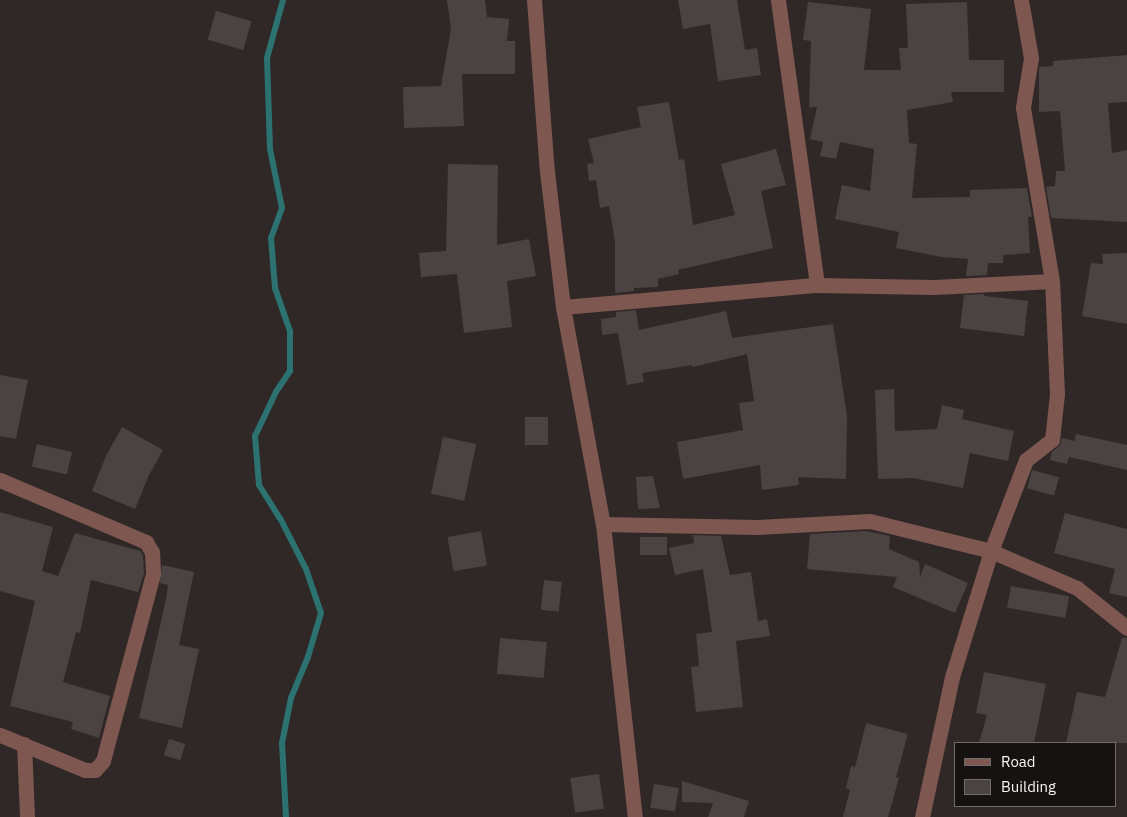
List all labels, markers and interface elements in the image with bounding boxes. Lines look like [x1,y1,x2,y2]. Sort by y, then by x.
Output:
legend [954,742,1117,807]
text: Road [1001,752,1036,771]
text: Building [1001,777,1056,796]

